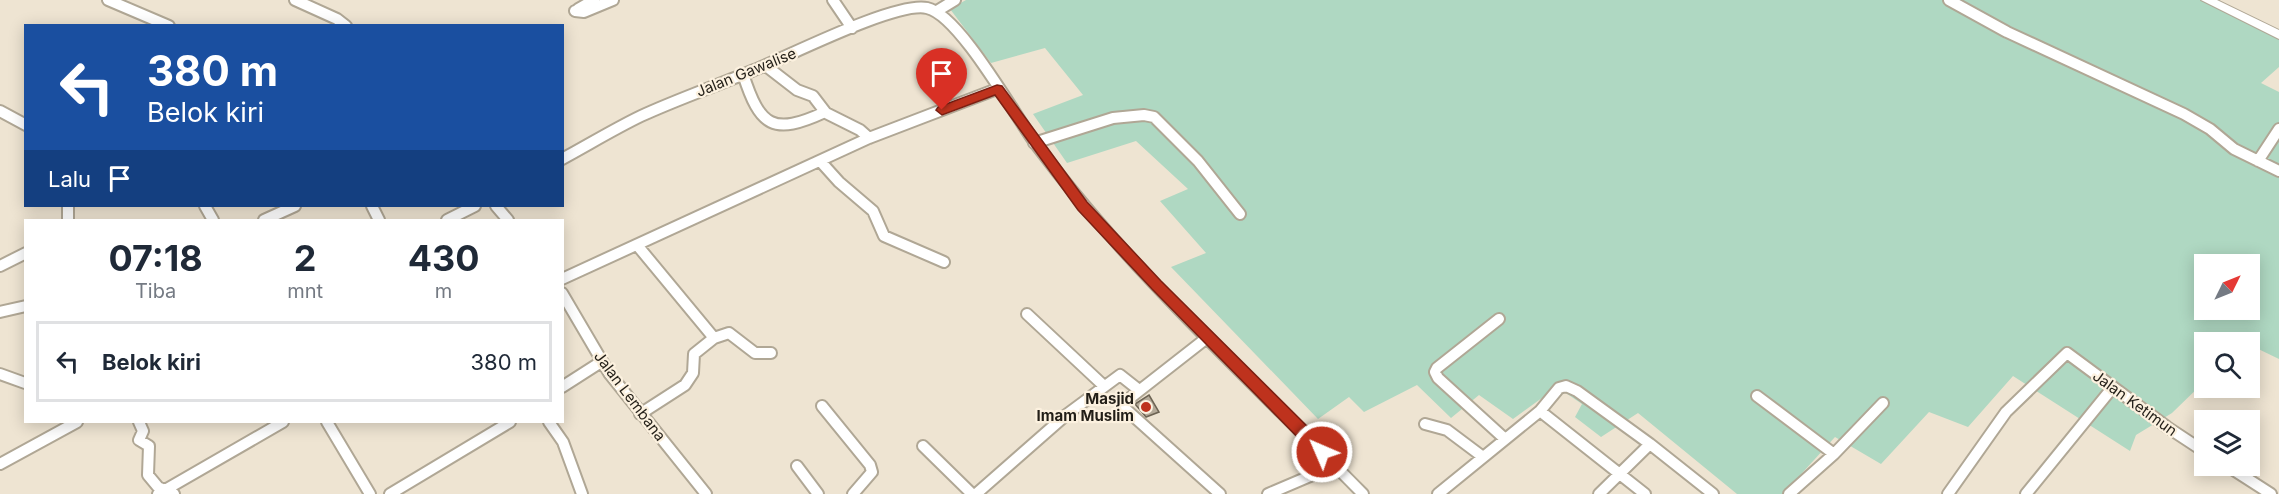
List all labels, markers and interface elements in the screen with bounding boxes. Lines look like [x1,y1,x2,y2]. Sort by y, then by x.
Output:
street label: Jalan Gawalise [693,43,799,101]
text: 380 m [147,45,278,96]
icon: left [48,48,126,126]
pin [916,48,967,110]
icon: arrive [925,57,958,90]
text: Belok kiri [147,96,264,129]
icon: arrive [103,162,136,195]
text: Lalu [48,166,91,192]
text: 07:18 [108,236,203,280]
text: 2 [294,236,317,280]
text: 430 [408,236,479,280]
north arrow [2194,254,2260,320]
map controls [2194,254,2260,476]
text: Tiba [135,279,176,303]
text: mnt [287,279,323,303]
text: m [435,279,452,303]
button: search [2194,332,2260,398]
icon: left [51,345,84,378]
street label: Jalan Lembana [590,347,670,445]
text: Belok kiri [102,349,201,375]
text: 380 m [470,349,537,375]
street label: Jalan Ketimun [2089,366,2181,440]
place label: Masjid Imam Muslim [1037,389,1134,425]
marker: Masjid Imam Muslim [1139,400,1153,414]
button: layers [2194,410,2260,476]
position arrow [1290,420,1354,484]

